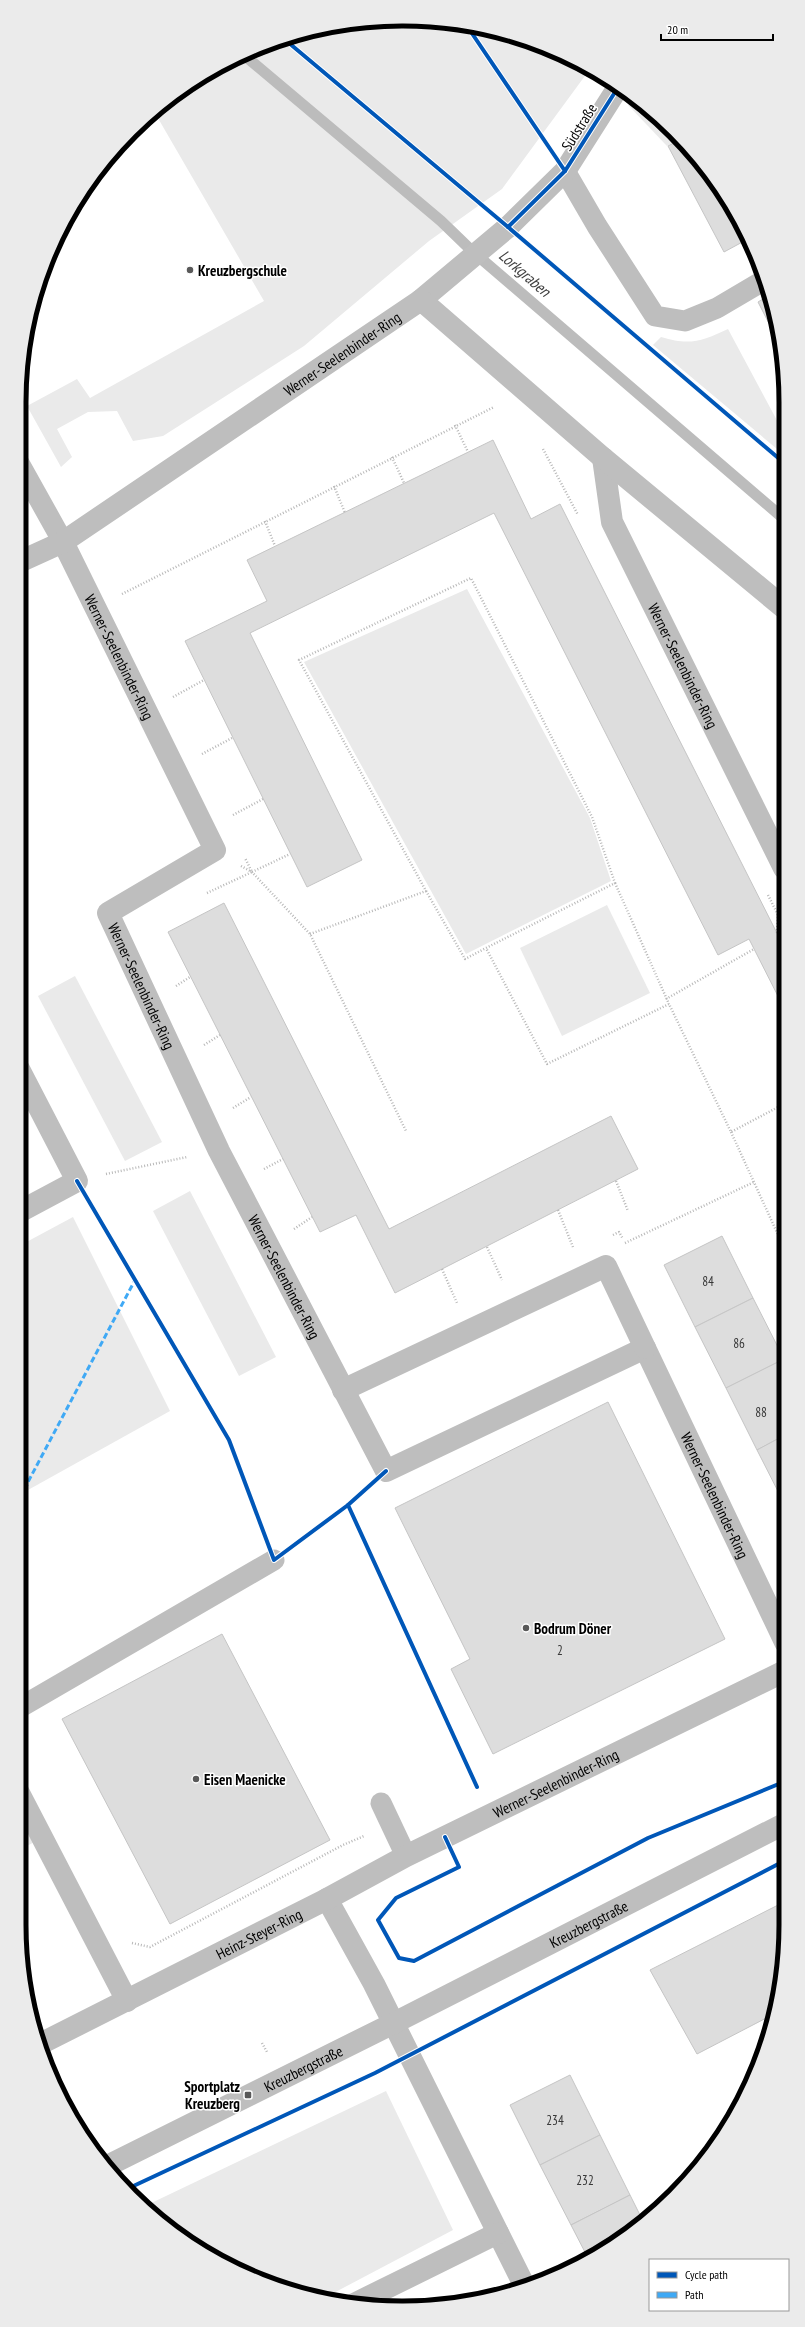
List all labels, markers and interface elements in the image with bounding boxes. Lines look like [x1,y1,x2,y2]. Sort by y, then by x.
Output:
scale bar [661,16,773,42]
text: 20 m [667,22,688,37]
street label: Südstraße [557,100,601,154]
water label: Lorkgraben [495,245,556,301]
place label: Kreuzbergschule [198,261,287,280]
marker: Kreuzbergschule [185,265,195,275]
street label: Werner-Seelenbinder-Ring [280,307,404,400]
street label: Werner-Seelenbinder-Ring [81,591,159,723]
street label: Werner-Seelenbinder-Ring [644,600,722,731]
street label: Werner-Seelenbinder-Ring [104,920,180,1052]
street label: Werner-Seelenbinder-Ring [244,1211,325,1342]
house number: 84 [702,1273,714,1290]
house number: 86 [733,1335,745,1352]
house number: 88 [755,1404,767,1421]
street label: Werner-Seelenbinder-Ring [677,1429,753,1561]
place label: Bodrum Döner [534,1619,612,1638]
marker: Bodrum Döner [521,1623,531,1633]
house number: 2 [557,1642,563,1659]
street label: Werner-Seelenbinder-Ring [490,1744,621,1822]
place label: Eisen Maenicke [204,1770,286,1789]
marker: Eisen Maenicke [191,1774,201,1784]
street label: Kreuzbergstraße [546,1896,631,1952]
street label: Heinz-Steyer-Ring [213,1904,305,1963]
street label: Kreuzbergstraße [260,2041,346,2096]
place label: Sportplatz Kreuzberg [184,2077,240,2113]
marker: Sportplatz Kreuzberg [243,2090,253,2100]
house number: 234 [546,2112,564,2129]
house number: 232 [576,2172,594,2189]
legend [649,2259,789,2311]
text: Cycle path [685,2267,728,2282]
text: Path [685,2287,703,2302]

